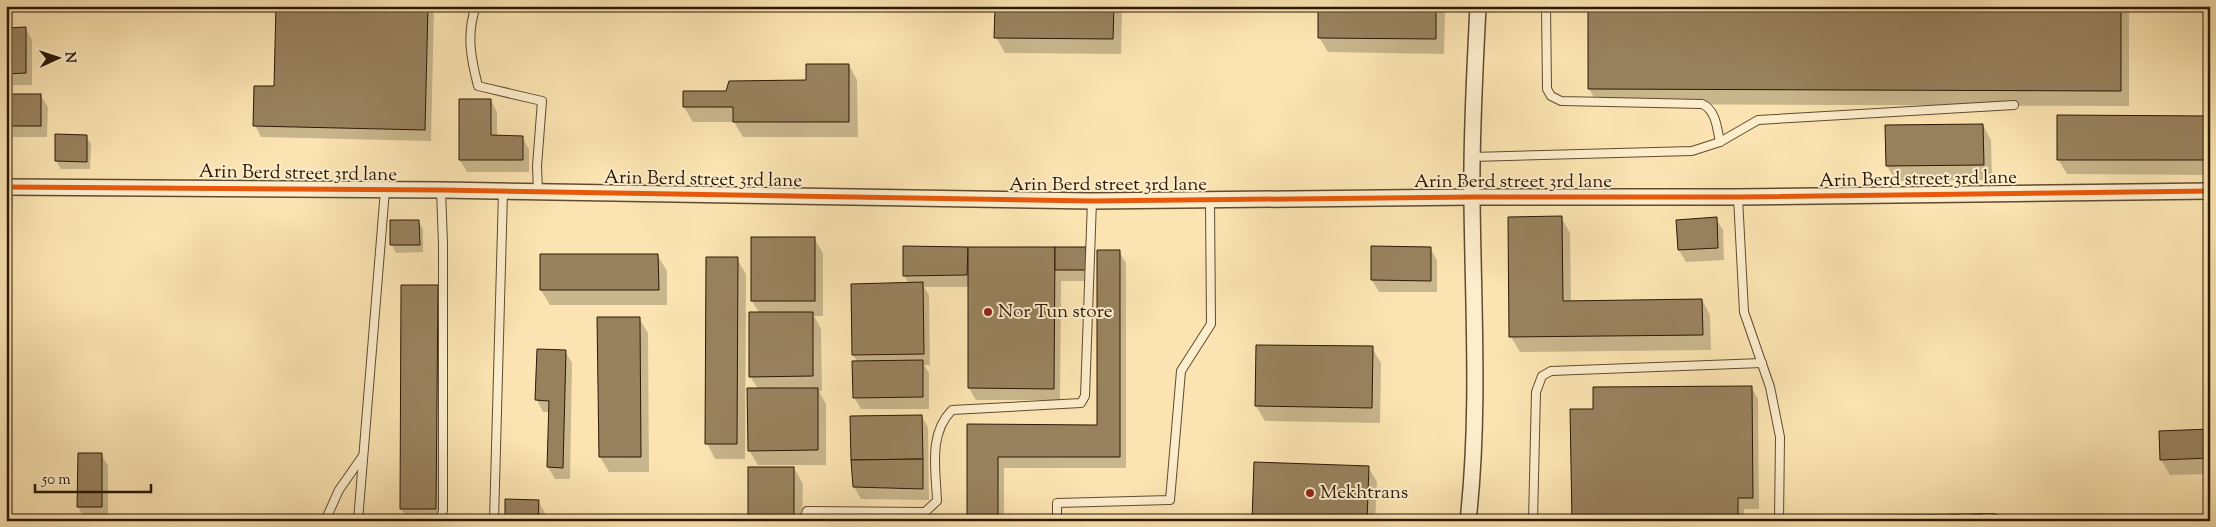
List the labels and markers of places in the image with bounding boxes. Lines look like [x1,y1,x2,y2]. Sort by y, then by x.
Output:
place label: Nor Tun store [998,299,1113,326]
marker: Nor Tun store [982,306,994,318]
place label: Mekhtrans [1320,480,1408,507]
marker: Mekhtrans [1304,487,1316,499]

